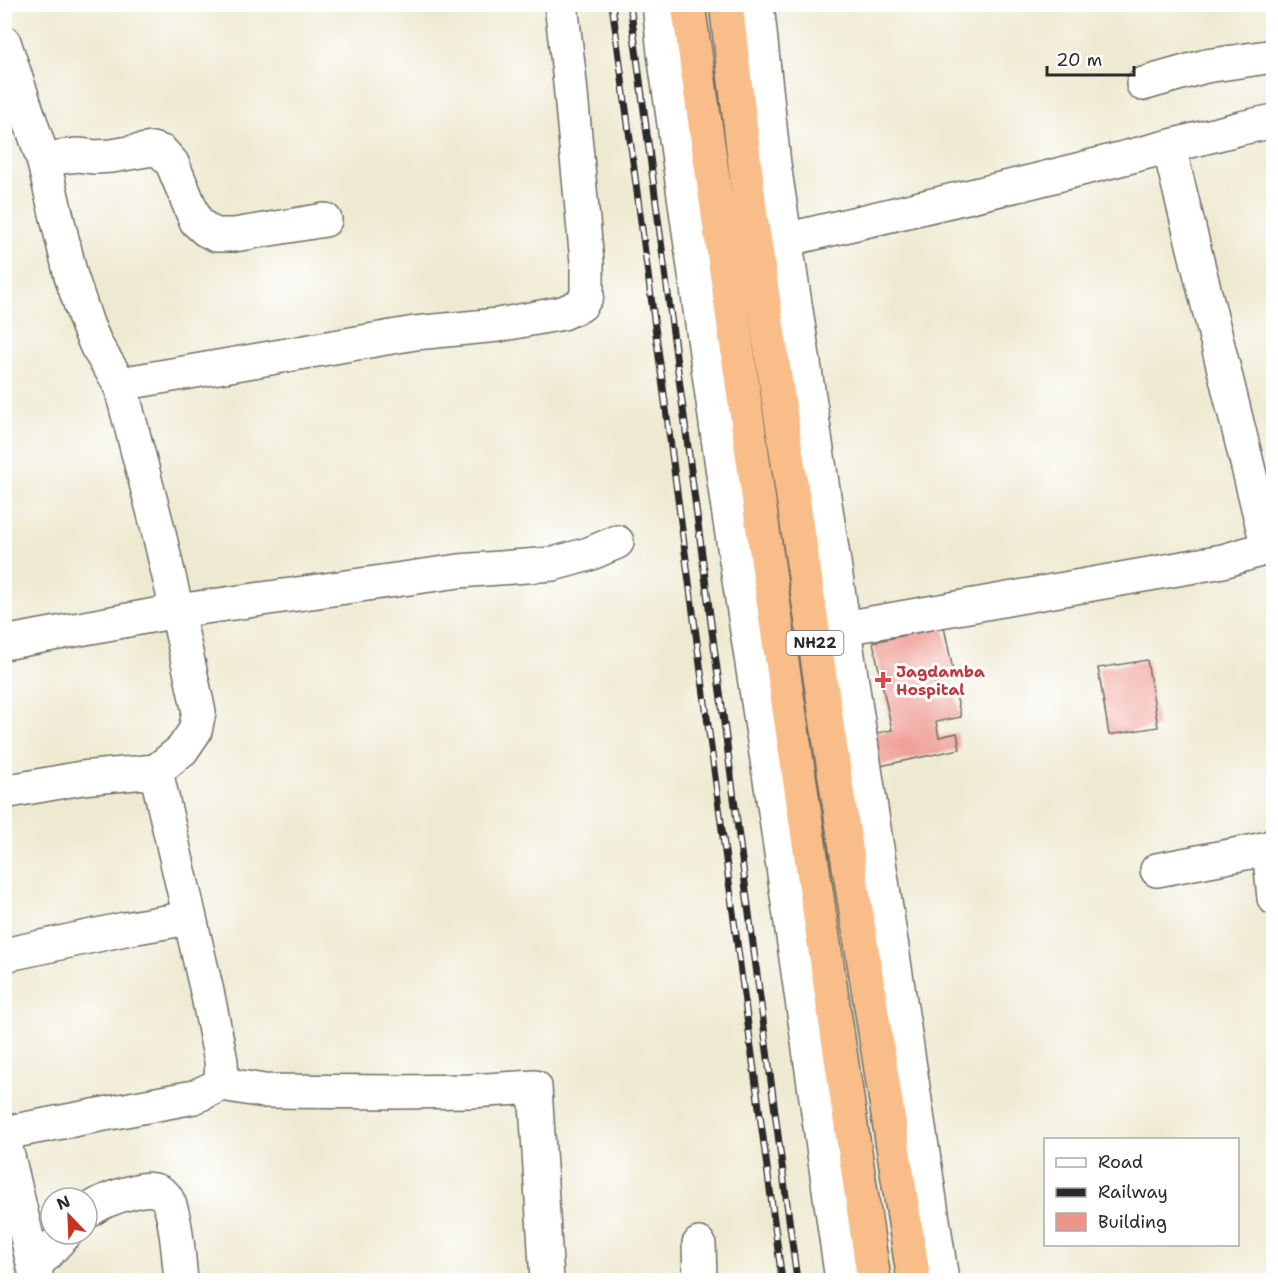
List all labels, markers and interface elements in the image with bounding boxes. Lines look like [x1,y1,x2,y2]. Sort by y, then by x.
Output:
scale bar [1047,39,1134,77]
text: 20 m [1056,48,1102,72]
road number: NH22 [786,631,844,655]
place label: Jagdamba Hospital [896,661,985,700]
marker: Jagdamba Hospital [874,671,892,689]
legend [1044,1138,1239,1246]
text: Road [1098,1150,1143,1174]
text: Railway [1098,1180,1168,1204]
north arrow [39,1186,99,1246]
text: N [53,1191,73,1215]
text: Building [1098,1210,1167,1234]

